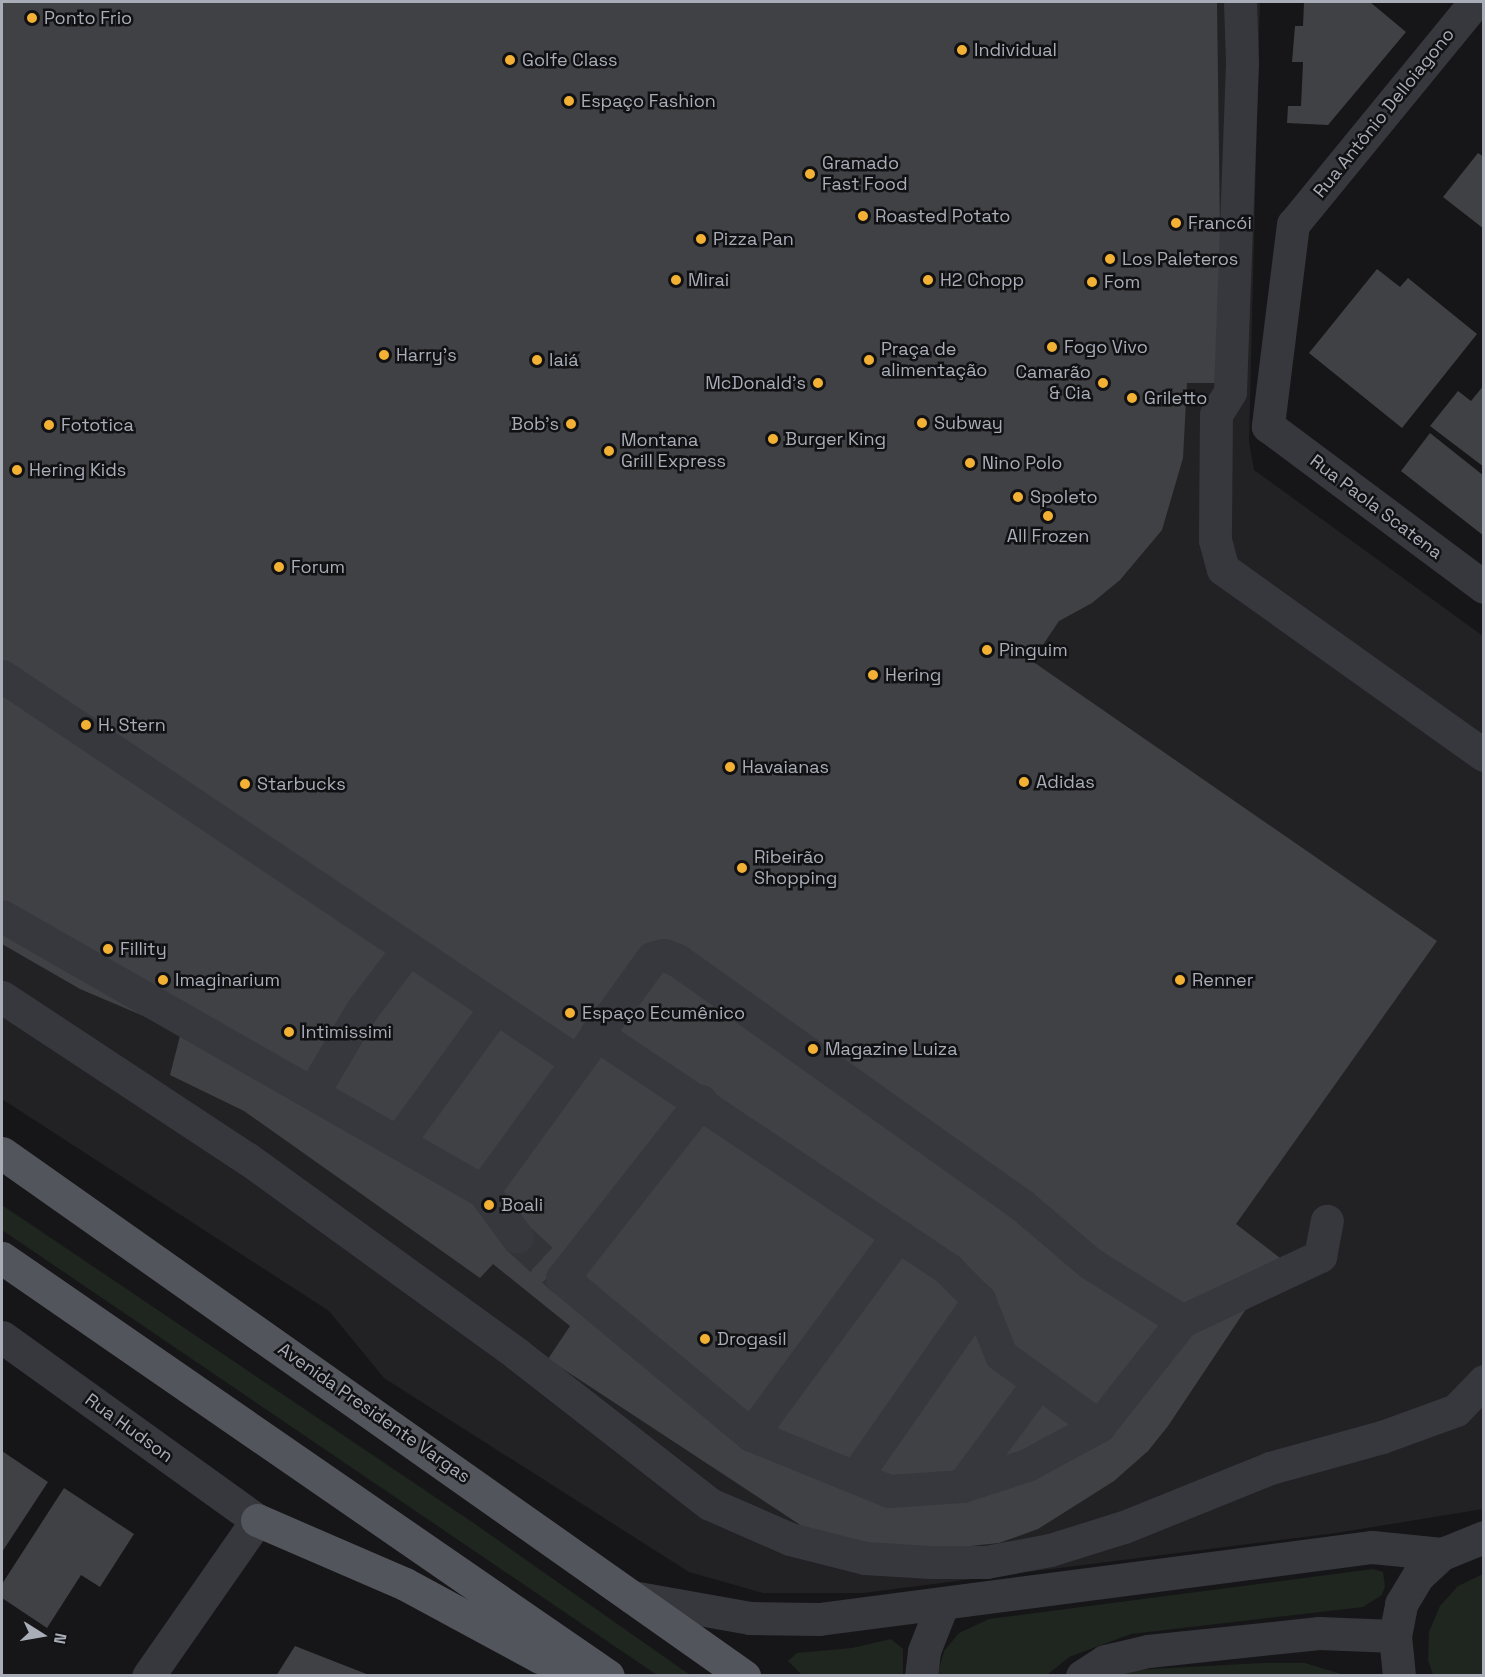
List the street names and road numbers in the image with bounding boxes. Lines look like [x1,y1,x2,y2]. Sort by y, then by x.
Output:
street label: Rua Antônio Delloiagono [1309,24,1459,202]
street label: Rua Paola Scatena [1306,450,1446,564]
street label: Avenida Presidente Vargas [274,1338,474,1488]
street label: Rua Hudson [81,1389,177,1467]

